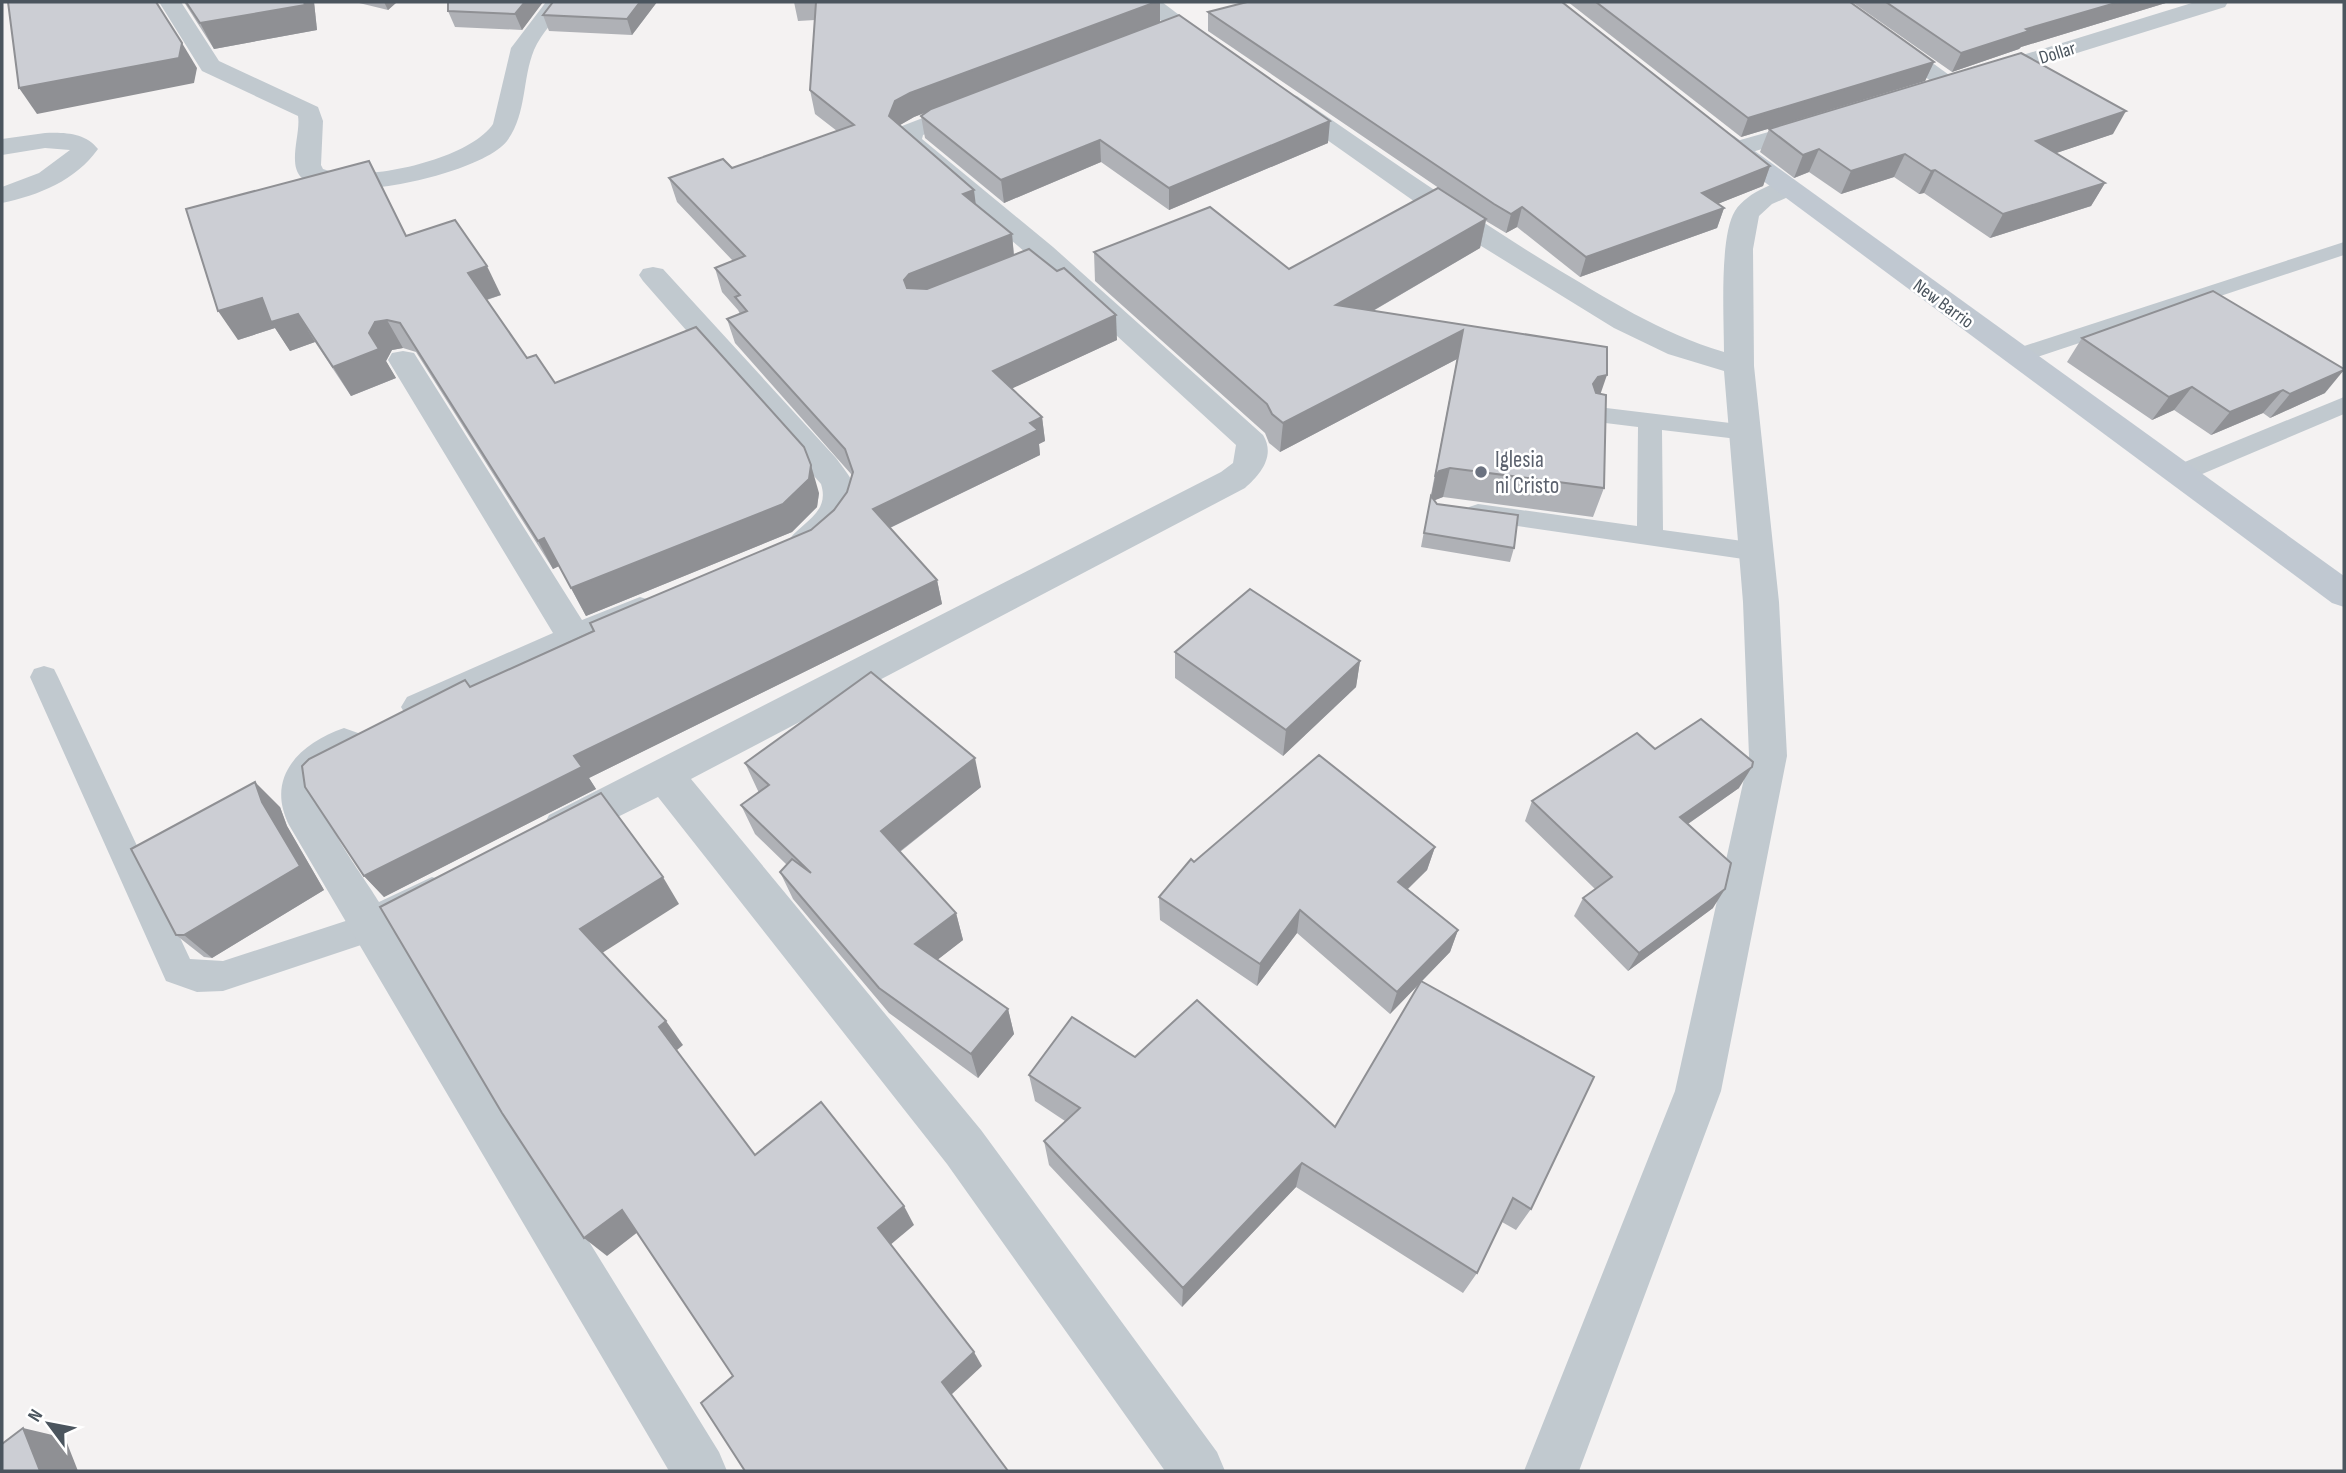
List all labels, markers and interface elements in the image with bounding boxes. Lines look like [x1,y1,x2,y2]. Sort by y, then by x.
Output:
street label: Dollar [2036,37,2079,70]
street label: New Barrio [1908,275,1978,334]
place label: Iglesia ni Cristo [1495,446,1559,500]
marker: Iglesia ni Cristo [1473,464,1489,480]
north arrow [14,1389,84,1459]
text: N [23,1405,48,1426]

